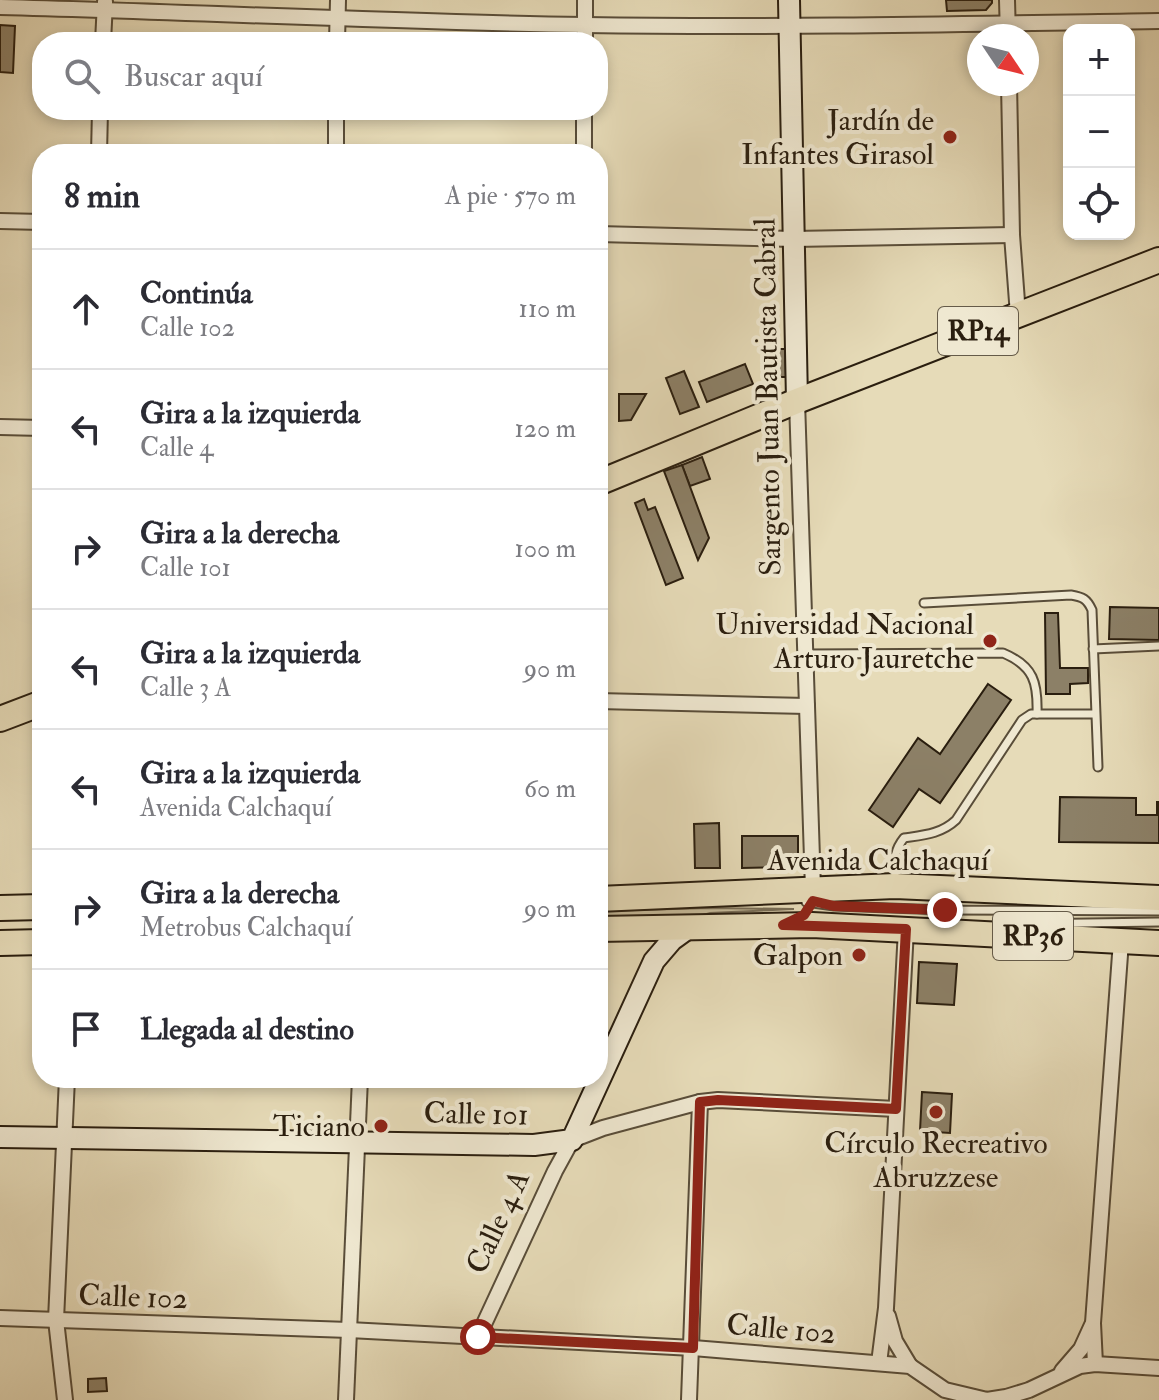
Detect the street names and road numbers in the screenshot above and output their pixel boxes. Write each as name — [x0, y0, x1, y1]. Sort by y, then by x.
street label: Sargento Juan Bautista Cabral — [746, 217, 790, 576]
road number: RP14 — [938, 307, 1018, 355]
street label: Avenida Calchaquí — [766, 842, 991, 879]
road number: RP36 — [993, 912, 1073, 960]
street label: Calle 101 — [423, 1095, 529, 1133]
street label: Calle 4 A — [458, 1164, 538, 1280]
street label: Calle 102 — [78, 1277, 188, 1317]
street label: Calle 102 — [725, 1306, 837, 1352]

